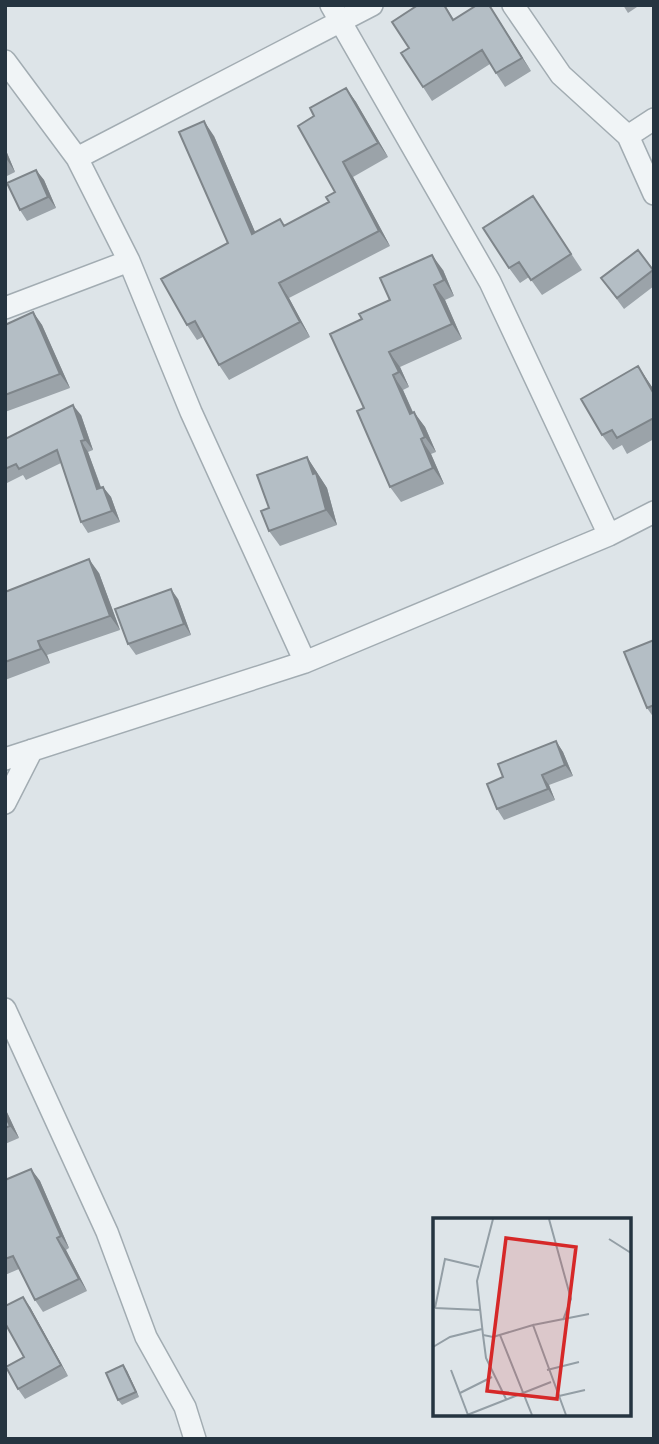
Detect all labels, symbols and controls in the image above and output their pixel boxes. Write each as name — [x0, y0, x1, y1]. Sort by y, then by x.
inset map — [433, 1218, 631, 1416]

